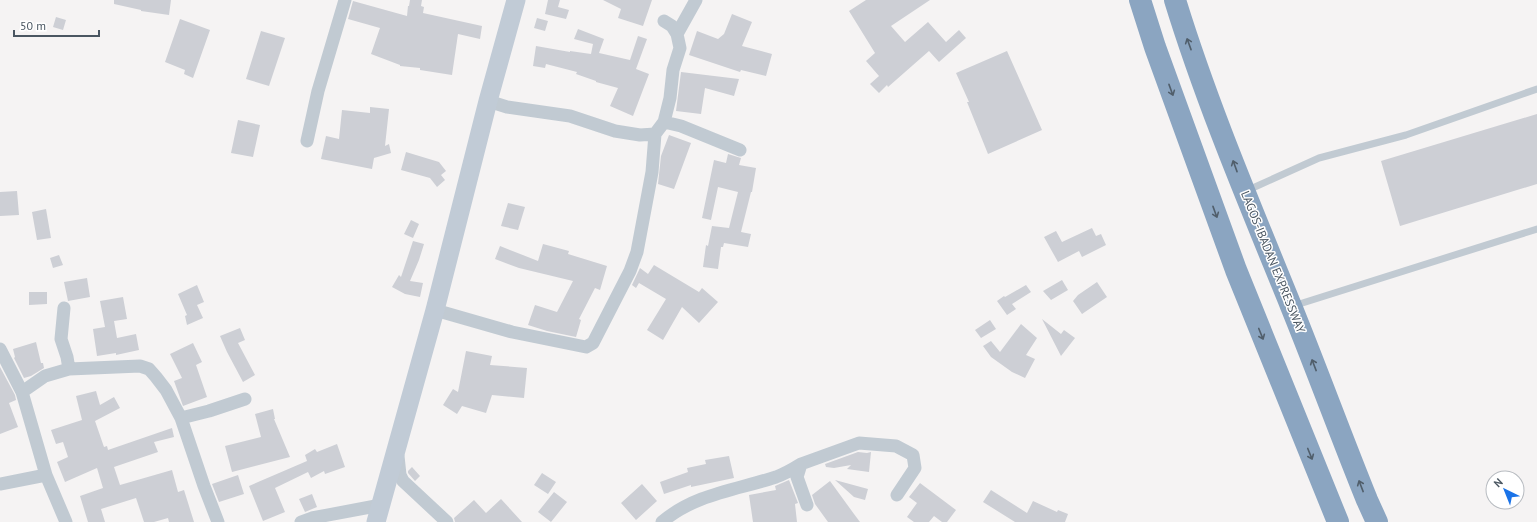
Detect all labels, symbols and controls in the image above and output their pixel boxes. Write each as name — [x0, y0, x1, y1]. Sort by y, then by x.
scale bar — [14, 12, 99, 38]
text: 50 m — [20, 18, 46, 33]
one-way arrow — [1185, 39, 1193, 51]
one-way arrow — [1167, 84, 1175, 96]
one-way arrow — [1230, 161, 1238, 173]
street label: LAGOS-IBADAN EXPRESSWAY — [1238, 189, 1309, 335]
one-way arrow — [1211, 206, 1219, 218]
one-way arrow — [1258, 327, 1266, 339]
one-way arrow — [1309, 360, 1317, 372]
one-way arrow — [1307, 448, 1315, 460]
north arrow — [1485, 470, 1525, 510]
text: N — [1491, 475, 1506, 490]
one-way arrow — [1357, 481, 1365, 493]

